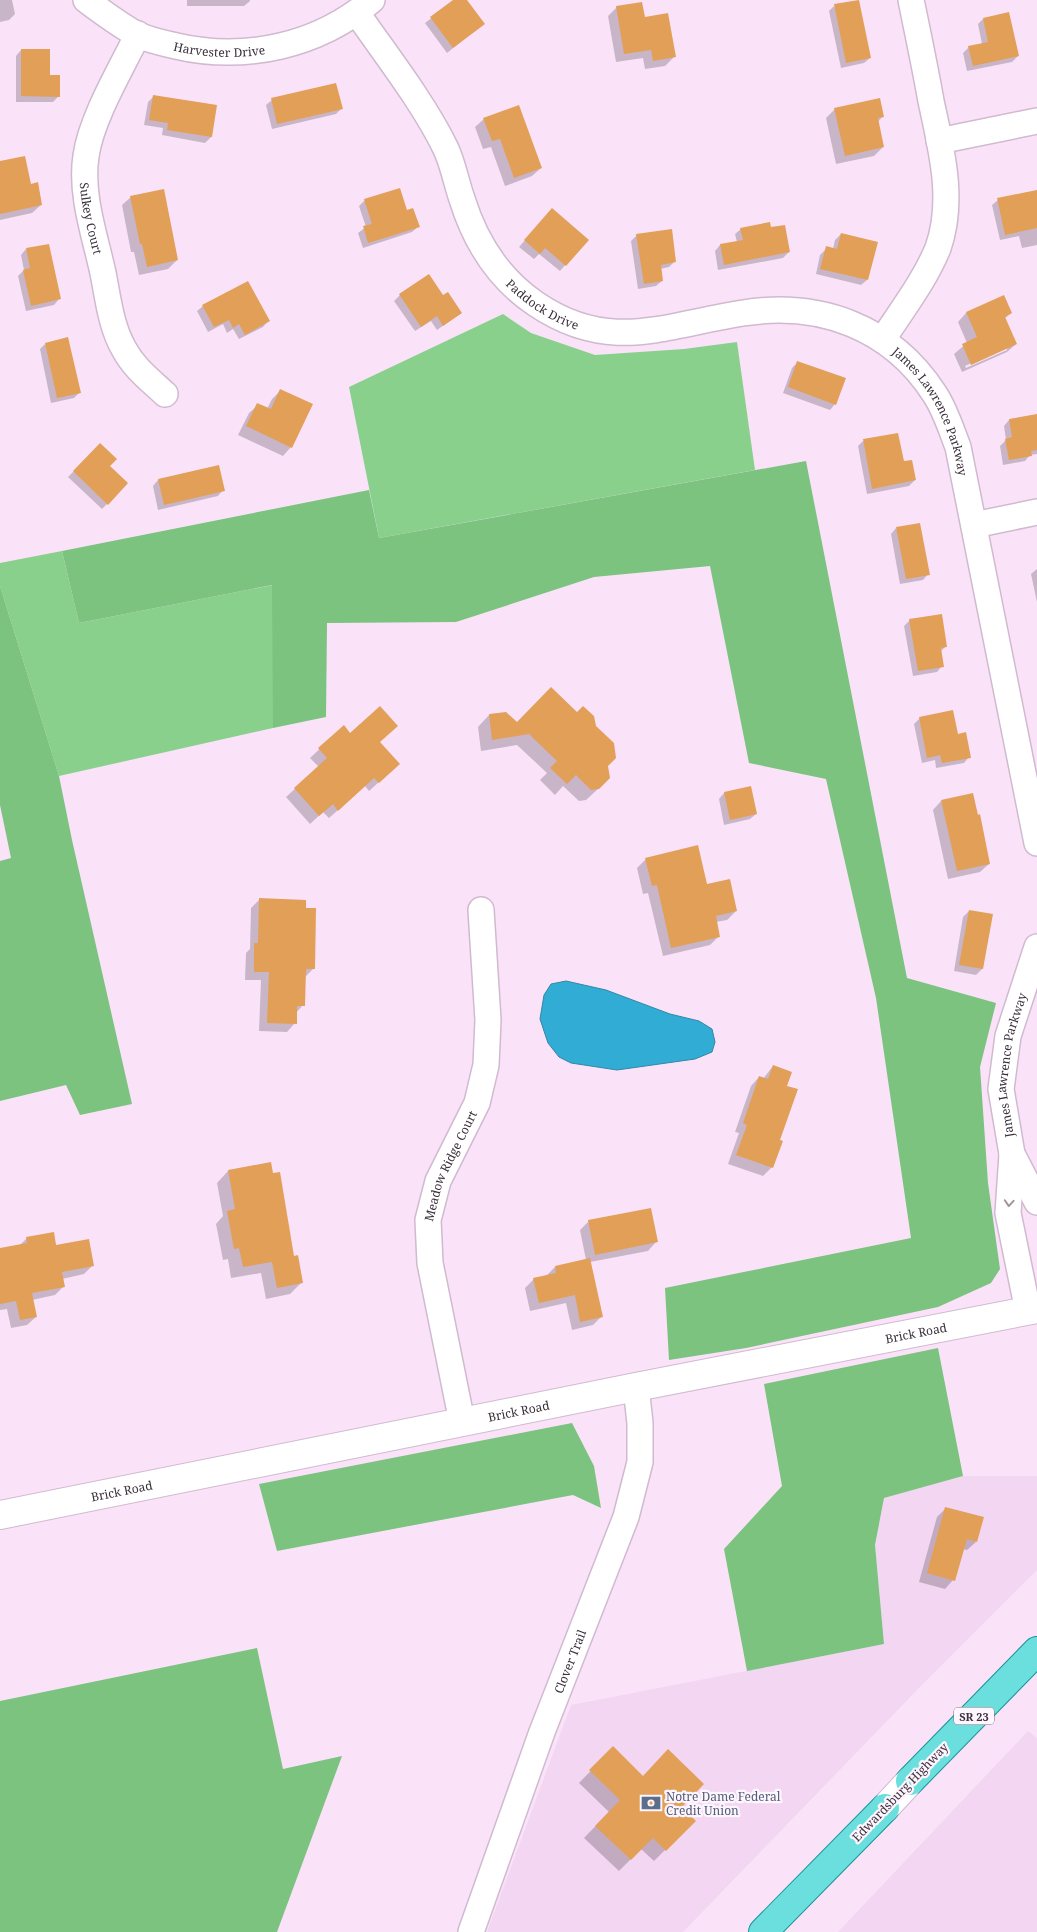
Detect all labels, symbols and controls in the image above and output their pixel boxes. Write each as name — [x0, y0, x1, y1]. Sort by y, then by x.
street label: Harvester Drive — [172, 37, 266, 61]
street label: Sulkey Court — [76, 182, 107, 256]
street label: Paddock Drive — [503, 275, 581, 333]
street label: James Lawrence Parkway — [888, 342, 972, 477]
street label: James Lawrence Parkway — [992, 990, 1030, 1140]
street label: Meadow Ridge Court — [420, 1107, 481, 1223]
one-way arrow — [1003, 1199, 1014, 1207]
street label: Brick Road — [884, 1318, 949, 1347]
street label: Brick Road — [486, 1396, 551, 1425]
street label: Brick Road — [89, 1476, 154, 1505]
street label: Clover Trail — [549, 1627, 590, 1696]
road number: SR 23 — [954, 1708, 994, 1724]
street label: Edwardsburg Highway — [848, 1739, 952, 1845]
place label: Notre Dame Federal Credit Union — [666, 1788, 781, 1819]
bank icon: Notre Dame Federal Credit Union — [640, 1792, 662, 1814]

